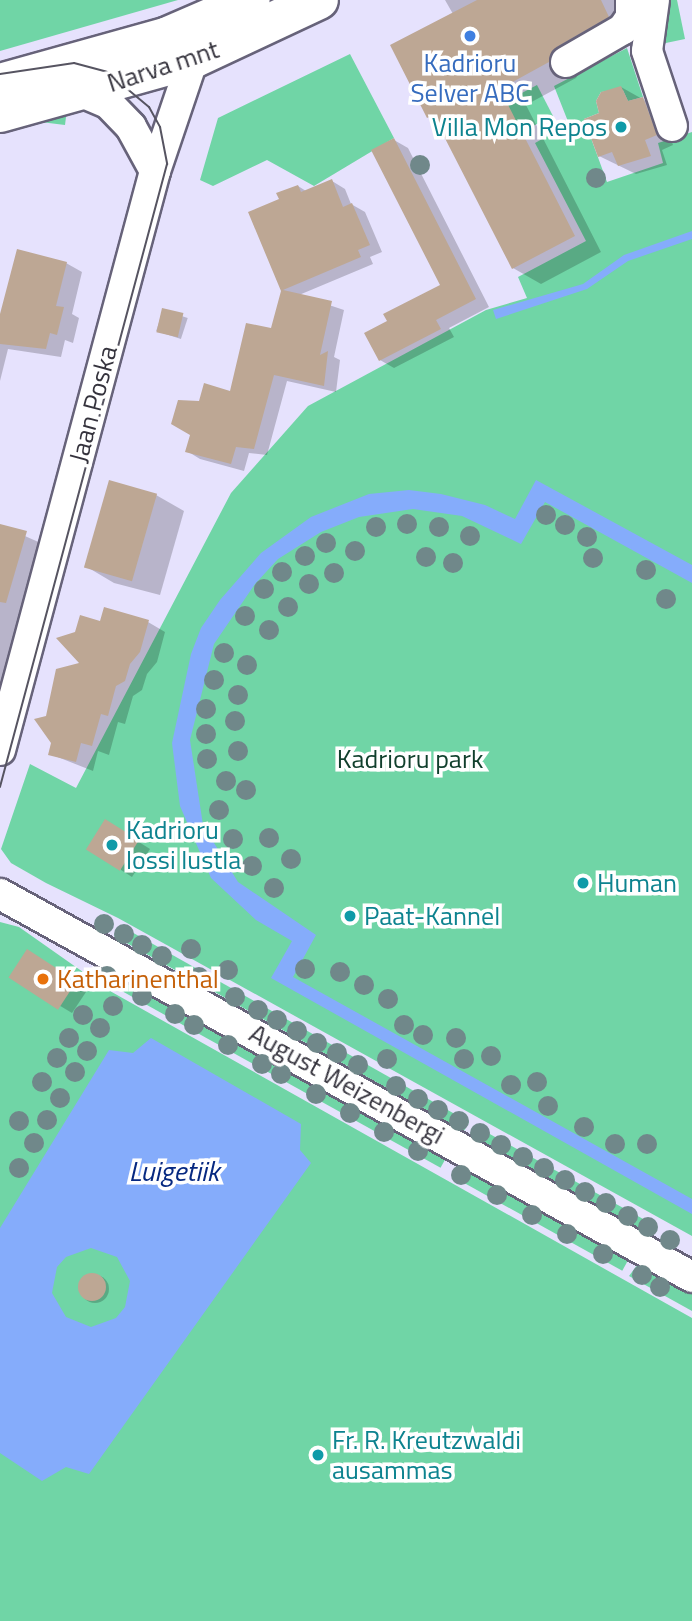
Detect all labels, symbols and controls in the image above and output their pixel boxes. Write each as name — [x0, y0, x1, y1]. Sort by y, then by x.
marker: Kadrioru Selver ABC — [462, 28, 478, 44]
street label: Narva mnt — [103, 33, 223, 99]
place label: Kadrioru Selver ABC — [410, 47, 530, 108]
place label: Villa Mon Repos — [432, 111, 607, 143]
marker: Villa Mon Repos — [613, 119, 629, 135]
street label: Jaan Poska — [62, 342, 124, 466]
park label: Kadrioru park — [337, 743, 483, 775]
place label: Kadrioru lossi lustla — [126, 814, 241, 876]
marker: Kadrioru lossi lustla — [104, 837, 120, 853]
place label: Human — [597, 867, 677, 899]
marker: Human — [575, 875, 591, 891]
place label: Paat-Kannel — [364, 900, 500, 932]
marker: Paat-Kannel — [342, 908, 358, 924]
place label: Katharinenthal — [57, 963, 219, 995]
marker: Katharinenthal — [35, 971, 51, 987]
street label: August Weizenbergi — [244, 1017, 450, 1151]
water label: Luigetiik — [129, 1154, 219, 1188]
place label: Fr. R. Kreutzwaldi ausammas — [332, 1424, 521, 1486]
marker: Fr. R. Kreutzwaldi ausammas — [310, 1447, 326, 1463]

